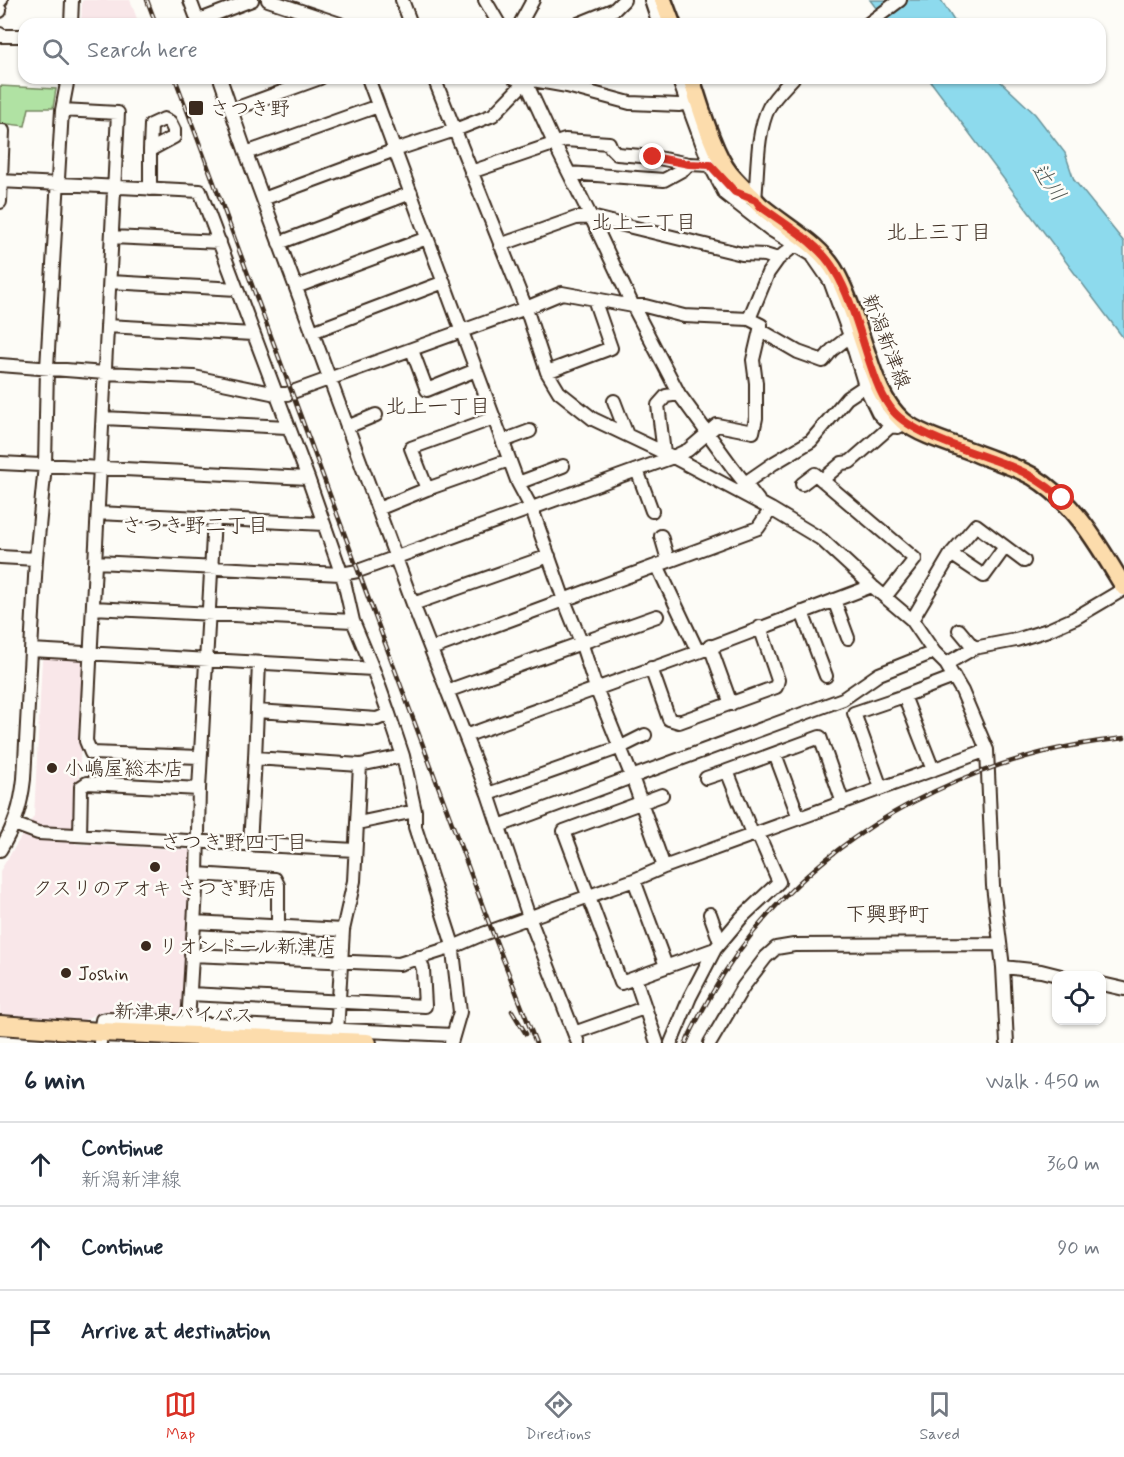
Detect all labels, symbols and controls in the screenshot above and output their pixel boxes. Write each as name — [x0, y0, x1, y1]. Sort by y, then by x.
search box — [18, 18, 1106, 84]
icon: search — [39, 35, 72, 68]
text: Search here — [87, 37, 198, 65]
place label: さつき野 — [210, 96, 290, 123]
marker: さつき野 — [187, 99, 205, 117]
route end — [639, 143, 665, 169]
water label: 辻川 — [1025, 157, 1072, 208]
district label: 北上二丁目 — [592, 209, 697, 237]
district label: 北上三丁目 — [887, 219, 992, 247]
street label: 新潟新津線 — [855, 290, 916, 393]
district label: 北上一丁目 — [386, 393, 491, 421]
route start — [1048, 484, 1074, 510]
district label: さつき野二丁目 — [122, 512, 269, 540]
place label: 小嶋屋総本店 — [64, 756, 184, 783]
marker: 小嶋屋総本店 — [45, 761, 59, 775]
district label: さつき野四丁目 — [161, 829, 308, 857]
marker: クスリのアオキ さつき野店 — [148, 860, 162, 874]
place label: クスリのアオキ さつき野店 — [33, 876, 278, 903]
district label: 下興野町 — [845, 901, 929, 929]
place label: リオンドール新津店 — [158, 934, 337, 961]
marker: リオンドール新津店 — [139, 939, 153, 953]
place label: Joshin — [78, 961, 128, 988]
marker: Joshin — [59, 966, 73, 980]
map controls — [1052, 971, 1106, 1025]
button: locate — [1052, 971, 1106, 1025]
street label: 新津東バイパス — [114, 999, 254, 1030]
text: 6 min — [24, 1065, 86, 1099]
text: Walk · 450 m — [986, 1069, 1100, 1096]
text: Continue — [81, 1135, 163, 1163]
icon: ahead — [24, 1148, 57, 1181]
text: 360 m — [1047, 1151, 1100, 1178]
text: 新潟新津線 — [81, 1167, 181, 1194]
icon: ahead — [24, 1232, 57, 1265]
text: Continue — [81, 1234, 163, 1262]
text: 90 m — [1057, 1235, 1100, 1262]
icon: arrive — [24, 1316, 57, 1349]
text: Arrive at destination — [81, 1318, 271, 1346]
tab: Map — [164, 1388, 197, 1445]
tab: Directions — [525, 1388, 591, 1445]
tab: Saved — [919, 1388, 960, 1445]

